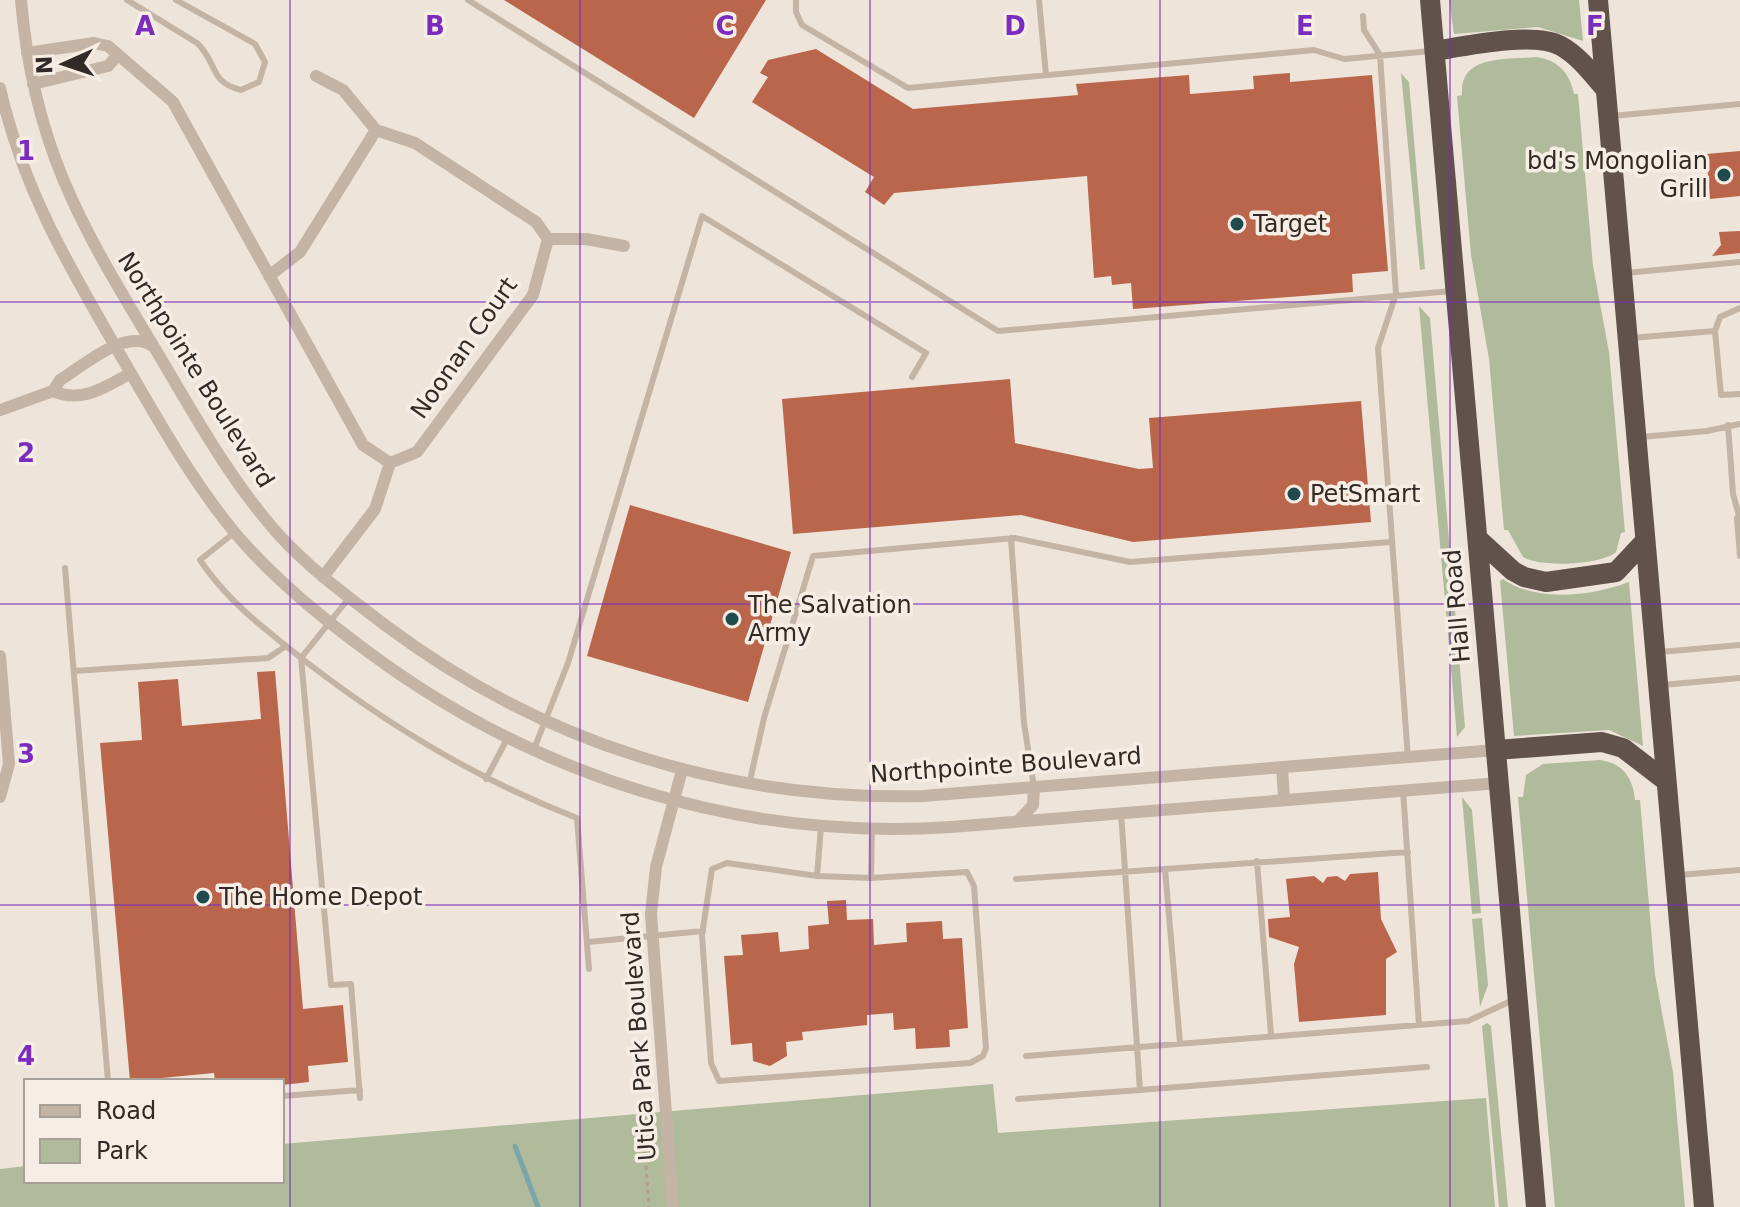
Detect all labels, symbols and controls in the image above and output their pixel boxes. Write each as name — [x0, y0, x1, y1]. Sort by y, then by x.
text: A — [135, 11, 155, 41]
text: B — [425, 11, 445, 41]
text: C — [715, 11, 735, 41]
text: D — [1004, 11, 1026, 41]
text: E — [1296, 11, 1314, 41]
text: F — [1586, 11, 1604, 41]
north arrow — [24, 24, 104, 104]
text: N — [32, 55, 57, 75]
text: 1 — [17, 136, 35, 166]
place label: bd's Mongolian Grill — [1527, 147, 1708, 203]
marker: bd's Mongolian Grill — [1715, 166, 1733, 184]
place label: Target — [1252, 210, 1327, 238]
marker: Target — [1228, 215, 1246, 233]
street label: Northpointe Boulevard — [112, 247, 280, 493]
street label: Noonan Court — [405, 272, 523, 424]
text: 2 — [17, 438, 35, 468]
place label: PetSmart — [1310, 480, 1420, 508]
marker: PetSmart — [1285, 485, 1303, 503]
street label: Hall Road — [1438, 548, 1476, 664]
place label: The Salvation Army — [747, 591, 912, 647]
marker: The Salvation Army — [723, 610, 741, 628]
text: 3 — [17, 739, 35, 769]
street label: Northpointe Boulevard — [869, 742, 1143, 788]
place label: The Home Depot — [218, 883, 422, 911]
marker: The Home Depot — [194, 888, 212, 906]
street label: Utica Park Boulevard — [616, 910, 662, 1162]
text: 4 — [17, 1041, 35, 1071]
legend — [24, 1079, 284, 1183]
text: Road — [96, 1097, 156, 1125]
text: Park — [96, 1137, 148, 1165]

